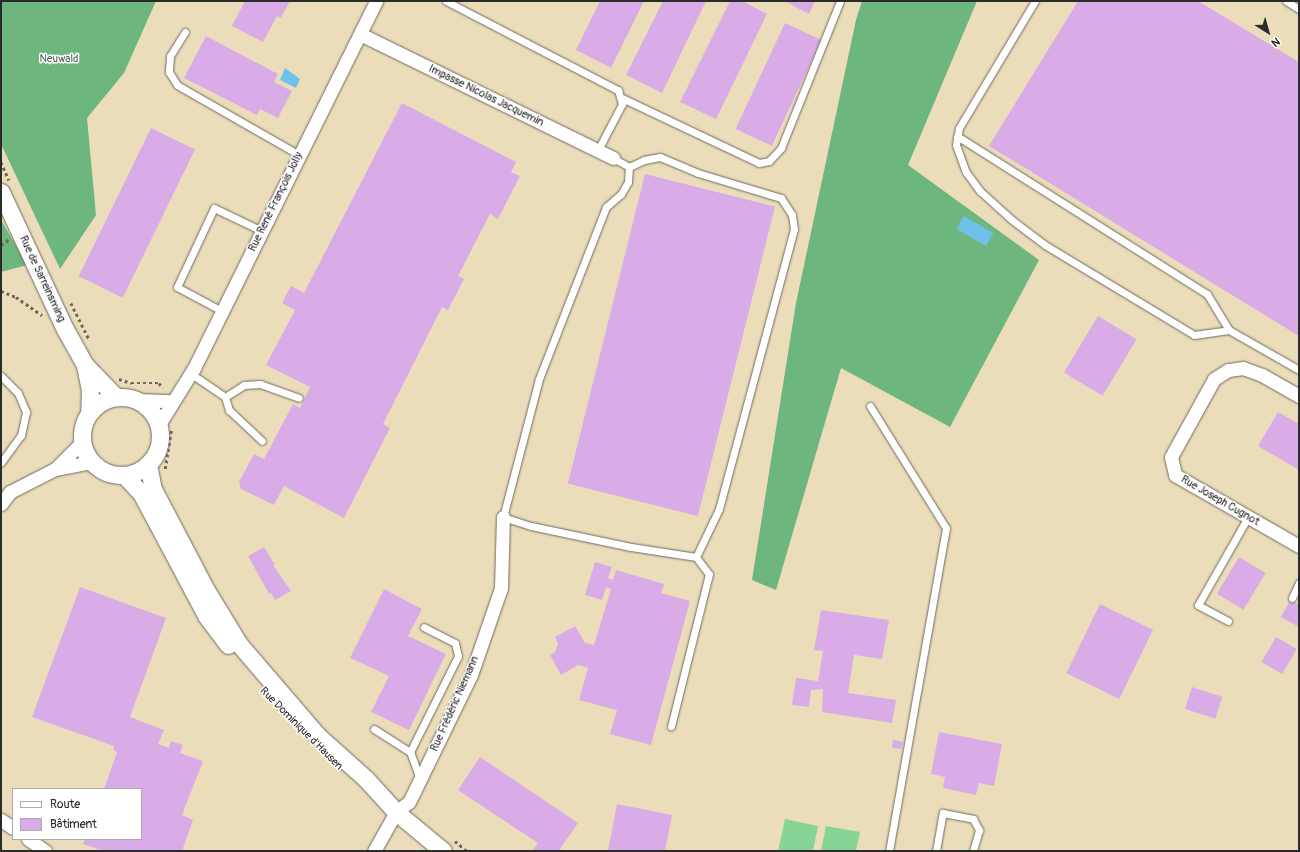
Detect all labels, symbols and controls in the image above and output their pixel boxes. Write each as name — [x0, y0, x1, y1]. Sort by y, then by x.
north arrow — [1248, 12, 1288, 52]
text: N — [1269, 35, 1282, 49]
park label: Neuwald — [40, 52, 78, 66]
street label: Impasse Nicolas Jacquemin — [426, 62, 546, 130]
street label: Rue René François Jolly — [246, 150, 306, 254]
street label: Rue de Sarreinsming — [16, 234, 68, 324]
street label: Rue Joseph Cugnot — [1178, 473, 1262, 529]
street label: Rue Frédéric Niemann — [428, 654, 482, 754]
street label: Rue Dominique d'Hausen — [257, 685, 345, 773]
legend — [12, 788, 142, 840]
text: Route — [50, 797, 80, 812]
text: Bâtiment — [50, 817, 97, 832]

